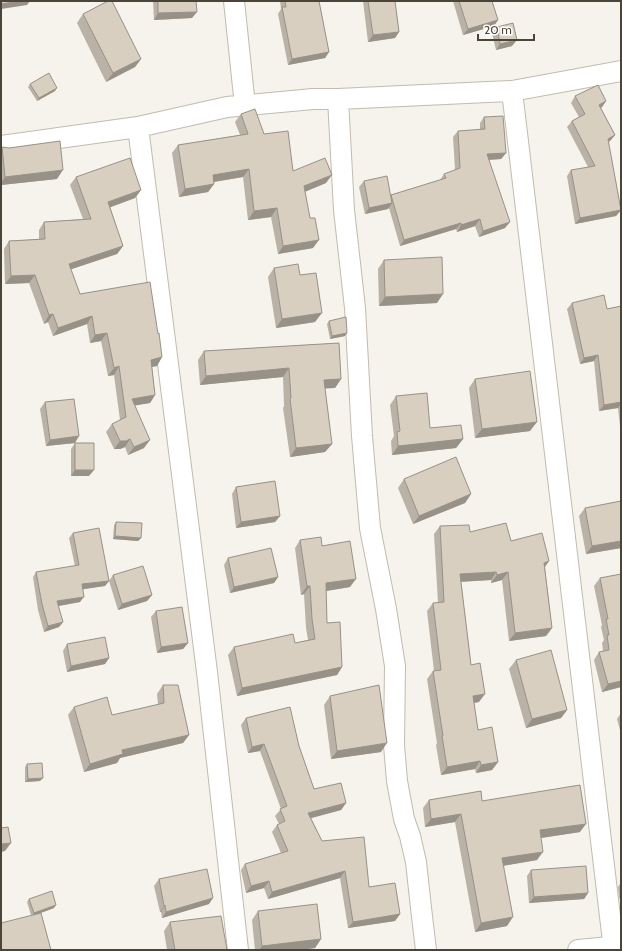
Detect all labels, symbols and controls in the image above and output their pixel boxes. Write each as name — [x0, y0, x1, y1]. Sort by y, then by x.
scale bar — [478, 16, 534, 42]
text: 20 m — [484, 22, 512, 37]

